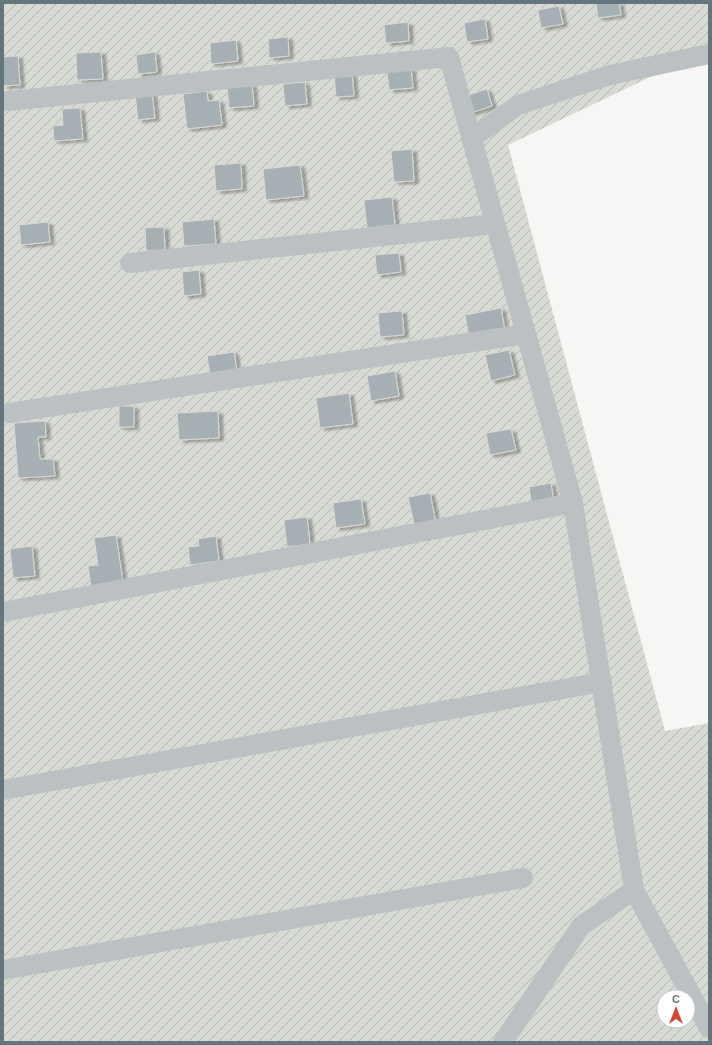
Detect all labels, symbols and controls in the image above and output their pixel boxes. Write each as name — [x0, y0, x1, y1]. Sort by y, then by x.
north arrow — [656, 989, 696, 1029]
text: С — [672, 993, 680, 1005]

